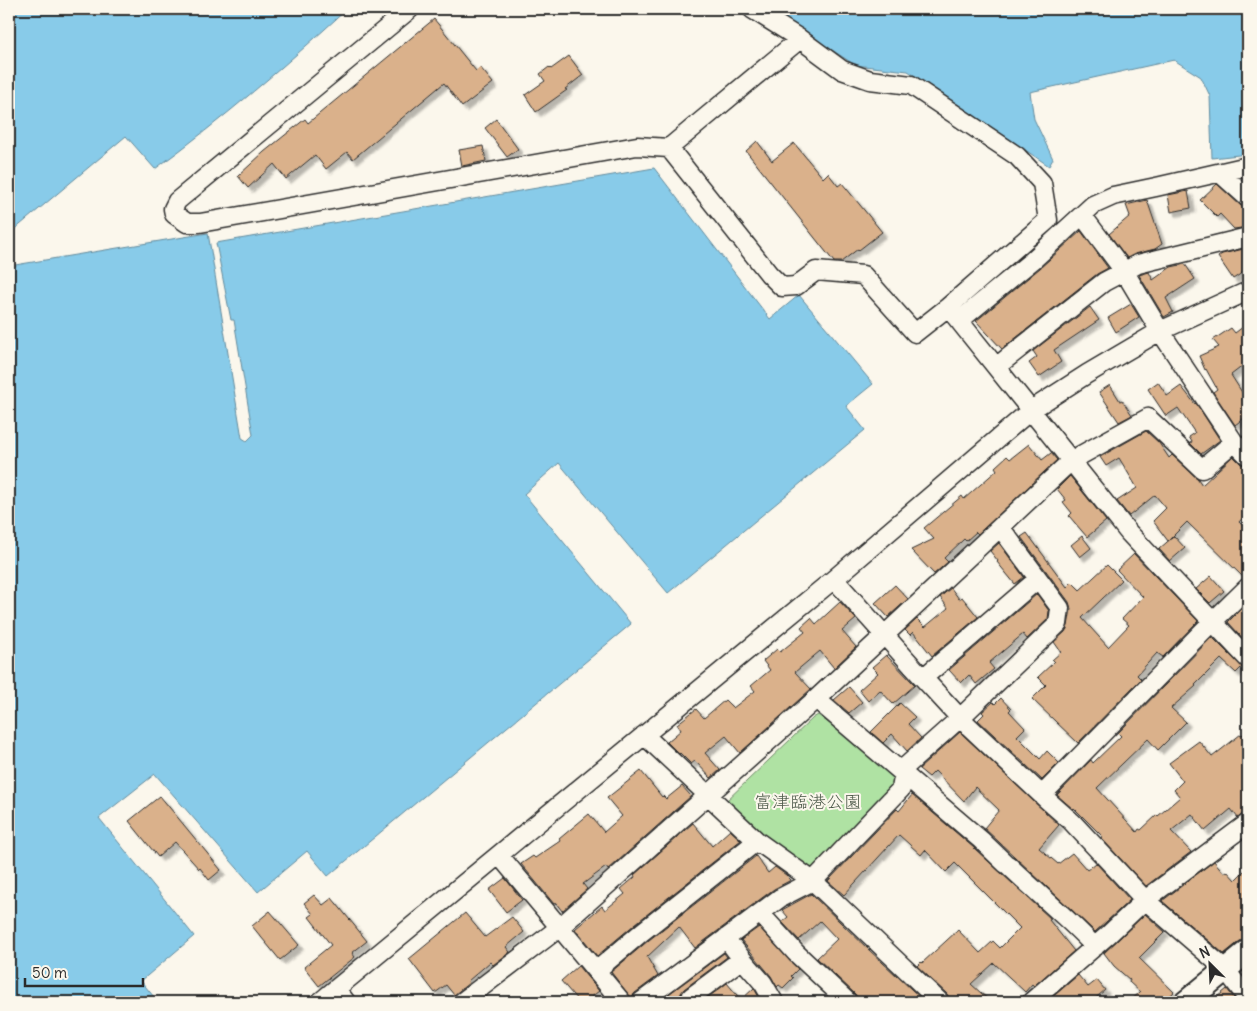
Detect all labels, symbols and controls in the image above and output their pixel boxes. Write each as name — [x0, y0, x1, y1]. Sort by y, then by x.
park label: 富津臨港公園 — [754, 790, 862, 813]
north arrow — [1184, 938, 1234, 988]
text: N — [1197, 942, 1213, 962]
scale bar — [25, 956, 142, 988]
text: 50 m — [32, 963, 67, 982]

